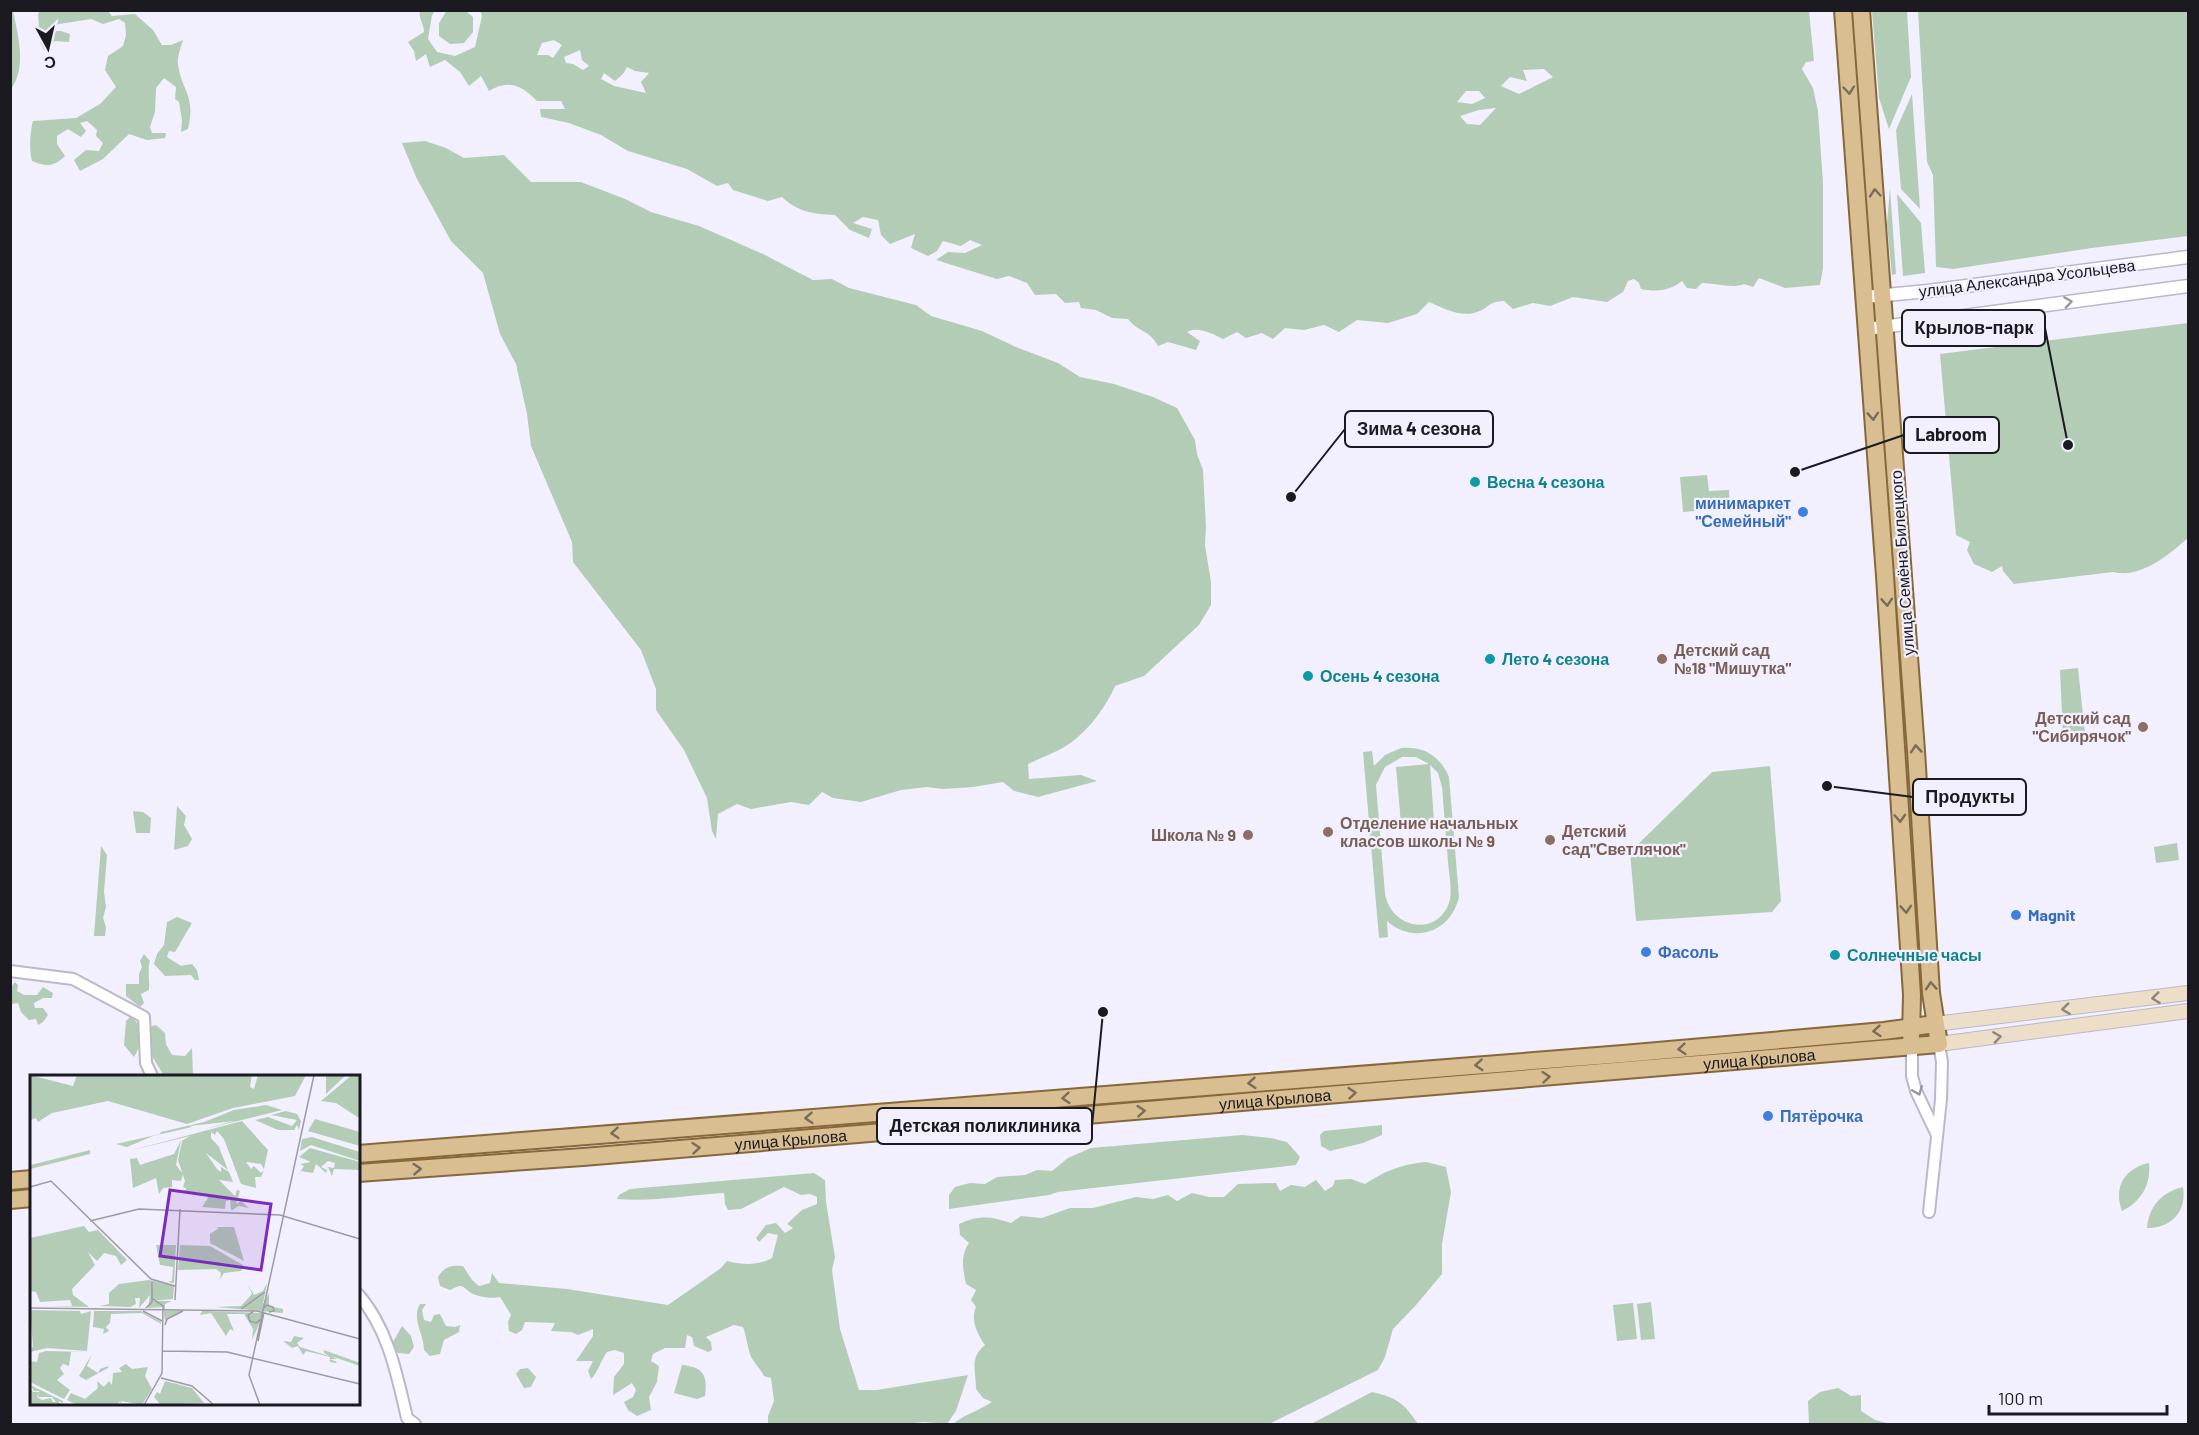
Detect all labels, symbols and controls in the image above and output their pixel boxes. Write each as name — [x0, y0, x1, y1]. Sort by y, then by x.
north arrow — [18, 18, 78, 78]
text: С — [43, 53, 57, 74]
one-way arrow — [1842, 85, 1855, 94]
one-way arrow — [1869, 189, 1882, 198]
street label: улица Александра Усольцева — [1918, 255, 2136, 300]
one-way arrow — [2063, 296, 2072, 309]
callout: Крылов-парк — [1902, 310, 2045, 346]
text: Крылов-парк — [1915, 316, 2034, 338]
callout: Зима 4 сезона — [1345, 411, 1493, 447]
one-way arrow — [1867, 412, 1880, 421]
text: Зима 4 сезона — [1357, 417, 1482, 439]
callout: Labroom — [1904, 417, 1999, 453]
text: Labroom — [1915, 423, 1987, 445]
street label: улица Семёна Билецкого — [1886, 470, 1917, 656]
place label: Весна 4 сезона — [1487, 472, 1605, 491]
marker: Весна 4 сезона — [1468, 475, 1482, 489]
place label: минимаркет "Семейный" — [1695, 493, 1791, 530]
marker: минимаркет "Семейный" — [1796, 505, 1810, 519]
one-way arrow — [1880, 598, 1893, 607]
place label: Детский сад №18 "Мишутка" — [1674, 640, 1791, 677]
place label: Лето 4 сезона — [1502, 649, 1609, 668]
marker: Лето 4 сезона — [1483, 652, 1497, 666]
marker: Детский сад №18 "Мишутка" — [1655, 652, 1669, 666]
place label: Осень 4 сезона — [1320, 666, 1440, 685]
marker: Осень 4 сезона — [1301, 669, 1315, 683]
place label: Детский сад "Сибирячок" — [2032, 708, 2131, 745]
marker: Детский сад "Сибирячок" — [2136, 720, 2150, 734]
one-way arrow — [1910, 745, 1923, 754]
callout: Продукты — [1913, 779, 2026, 815]
text: Продукты — [1925, 785, 2015, 807]
place label: Отделение начальных классов школы № 9 — [1340, 813, 1518, 850]
one-way arrow — [1894, 813, 1907, 822]
place label: Детский сад"Светлячок" — [1562, 821, 1686, 858]
place label: Школа № 9 — [1151, 825, 1236, 844]
marker: Отделение начальных классов школы № 9 — [1321, 825, 1335, 839]
marker: Школа № 9 — [1241, 828, 1255, 842]
marker: Детский сад"Светлячок" — [1543, 833, 1557, 847]
one-way arrow — [1899, 904, 1912, 913]
place label: Magnit — [2028, 905, 2076, 924]
marker: Magnit — [2009, 908, 2023, 922]
place label: Фасоль — [1658, 942, 1719, 961]
marker: Фасоль — [1639, 945, 1653, 959]
place label: Солнечные часы — [1847, 945, 1982, 964]
marker: Солнечные часы — [1828, 948, 1842, 962]
one-way arrow — [1924, 981, 1937, 990]
one-way arrow — [2152, 991, 2161, 1003]
one-way arrow — [2061, 1002, 2070, 1014]
one-way arrow — [1872, 1024, 1881, 1037]
one-way arrow — [1992, 1031, 2002, 1043]
one-way arrow — [1678, 1042, 1687, 1055]
street label: улица Крылова — [1702, 1044, 1816, 1073]
one-way arrow — [1474, 1058, 1483, 1071]
one-way arrow — [1542, 1071, 1551, 1084]
inset map — [30, 1075, 360, 1405]
one-way arrow — [1247, 1076, 1256, 1089]
street label: улица Крылова — [1218, 1085, 1332, 1113]
one-way arrow — [1911, 1085, 1923, 1096]
one-way arrow — [1347, 1087, 1356, 1100]
one-way arrow — [1062, 1091, 1071, 1104]
one-way arrow — [1137, 1105, 1146, 1118]
place label: Пятёрочка — [1780, 1106, 1863, 1125]
callout: Детская поликлиника — [877, 1108, 1092, 1144]
marker: Пятёрочка — [1761, 1109, 1775, 1123]
one-way arrow — [804, 1112, 813, 1125]
text: Детская поликлиника — [889, 1114, 1082, 1136]
street label: улица Крылова — [734, 1125, 848, 1153]
one-way arrow — [610, 1127, 619, 1140]
one-way arrow — [692, 1141, 701, 1154]
one-way arrow — [412, 1163, 421, 1176]
scale bar — [1989, 1378, 2168, 1416]
text: 100 m — [1998, 1387, 2043, 1409]

